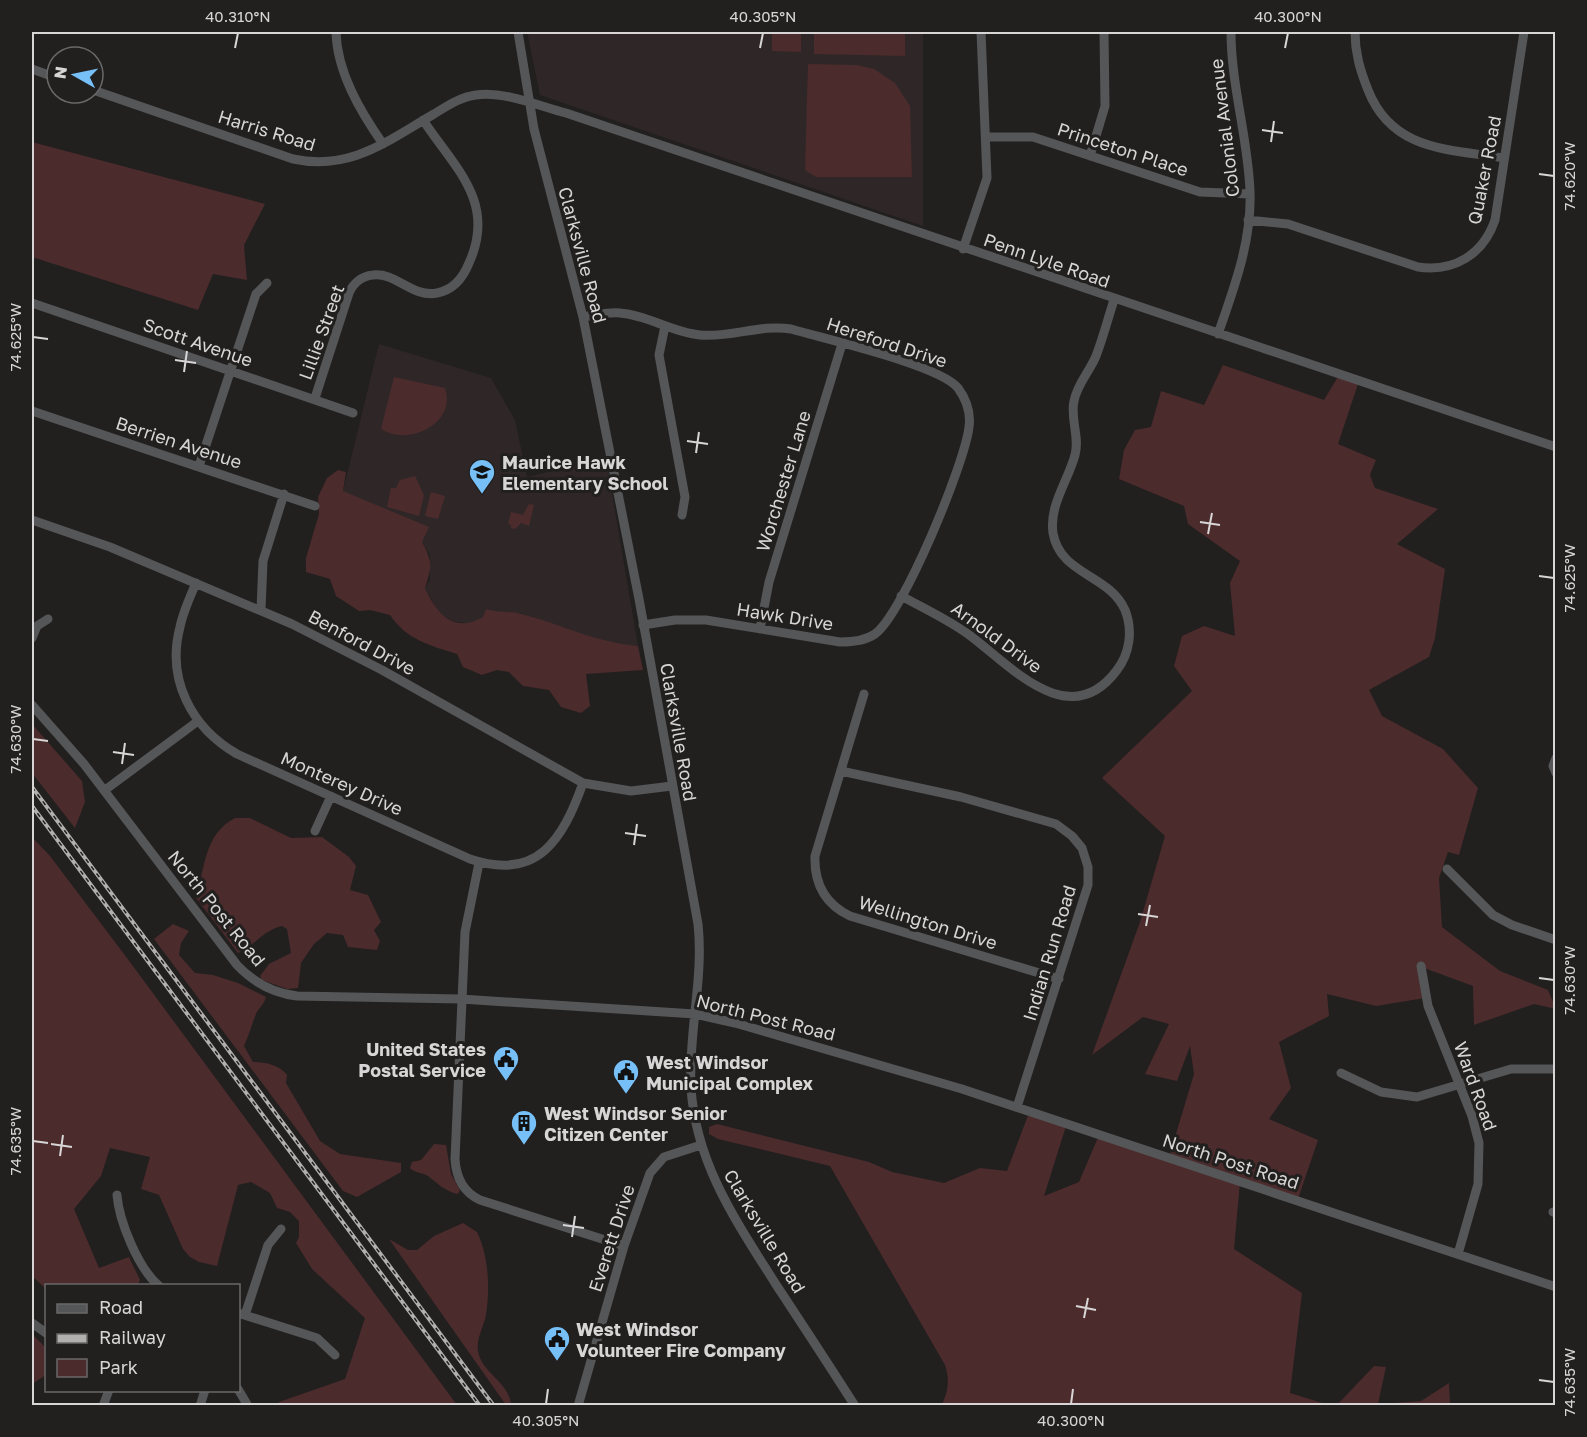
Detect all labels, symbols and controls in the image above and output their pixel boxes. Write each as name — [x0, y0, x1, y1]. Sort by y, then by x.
text: 40.310°N — [205, 7, 271, 25]
text: 40.305°N — [730, 7, 796, 25]
text: 40.300°N — [1254, 7, 1322, 25]
north arrow — [45, 45, 105, 105]
street label: Colonial Avenue — [1205, 58, 1243, 198]
text: N — [49, 65, 71, 80]
street label: Harris Road — [216, 105, 318, 155]
street label: Quaker Road — [1463, 114, 1505, 226]
street label: Princeton Place — [1055, 117, 1191, 181]
text: 74.620°W — [1560, 142, 1578, 210]
street label: Clarksville Road — [554, 184, 612, 326]
street label: Penn Lyle Road — [981, 228, 1113, 292]
street label: Lillie Street — [294, 281, 348, 383]
text: 74.625°W — [6, 303, 24, 371]
street label: Hereford Drive — [824, 312, 950, 372]
street label: Scott Avenue — [140, 313, 256, 371]
street label: Worchester Lane — [751, 408, 815, 554]
street label: Berrien Avenue — [113, 411, 245, 473]
place label: Maurice Hawk Elementary School — [502, 451, 668, 494]
school or university icon: Maurice Hawk Elementary School — [467, 457, 497, 495]
text: 74.625°W — [1560, 544, 1578, 612]
street label: Arnold Drive — [947, 597, 1047, 677]
street label: Hawk Drive — [735, 598, 835, 634]
street label: Benford Drive — [305, 605, 419, 679]
street label: Clarksville Road — [656, 661, 702, 803]
text: 74.630°W — [6, 704, 24, 774]
street label: Monterey Drive — [278, 746, 406, 820]
street label: North Post Road — [164, 846, 270, 970]
street label: Indian Run Road — [1018, 882, 1080, 1024]
street label: Wellington Drive — [856, 890, 1000, 954]
text: 74.630°W — [1560, 945, 1578, 1015]
street label: North Post Road — [694, 989, 838, 1045]
place label: United States Postal Service — [358, 1038, 486, 1081]
street label: Ward Road — [1450, 1038, 1502, 1134]
public building icon: United States Postal Service — [491, 1044, 521, 1082]
place label: West Windsor Municipal Complex — [646, 1051, 813, 1094]
public building icon: West Windsor Municipal Complex — [611, 1057, 641, 1095]
place label: West Windsor Senior Citizen Center — [544, 1102, 727, 1145]
text: 74.635°W — [6, 1107, 24, 1175]
building icon: West Windsor Senior Citizen Center — [509, 1108, 539, 1146]
street label: North Post Road — [1160, 1129, 1302, 1193]
street label: Clarksville Road — [719, 1165, 811, 1297]
street label: Everett Drive — [583, 1182, 639, 1294]
legend — [45, 1284, 240, 1392]
text: Road — [99, 1296, 143, 1318]
place label: West Windsor Volunteer Fire Company — [576, 1318, 786, 1361]
public building icon: West Windsor Volunteer Fire Company — [542, 1324, 572, 1362]
text: Railway — [99, 1326, 166, 1348]
text: 74.635°W — [1560, 1348, 1578, 1416]
text: Park — [99, 1356, 138, 1378]
text: 40.305°N — [513, 1411, 579, 1429]
text: 40.300°N — [1037, 1411, 1105, 1429]

